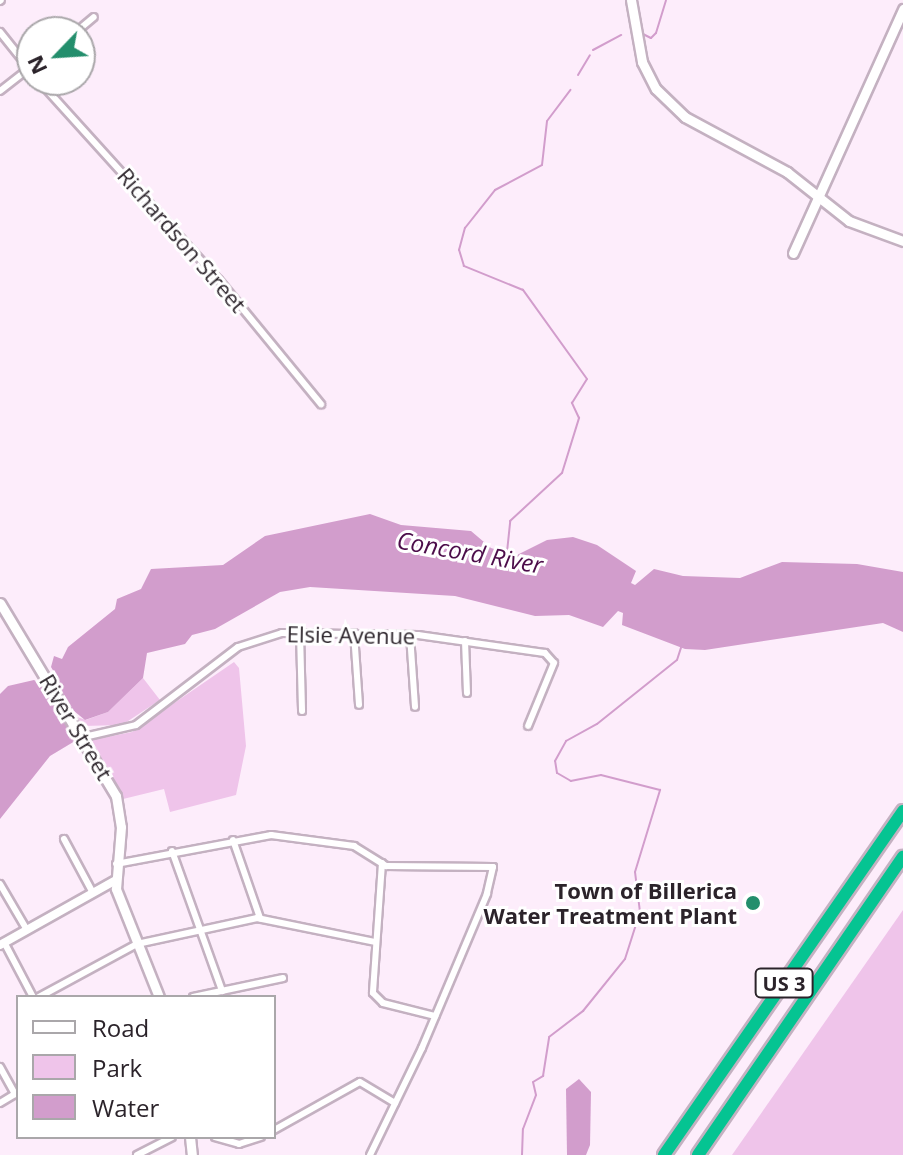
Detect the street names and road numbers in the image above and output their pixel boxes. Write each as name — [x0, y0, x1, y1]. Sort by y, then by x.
street label: Richardson Street — [112, 163, 252, 317]
street label: Elsie Avenue — [287, 621, 415, 649]
street label: River Street — [34, 669, 118, 785]
road number: US 3 — [754, 967, 814, 999]

